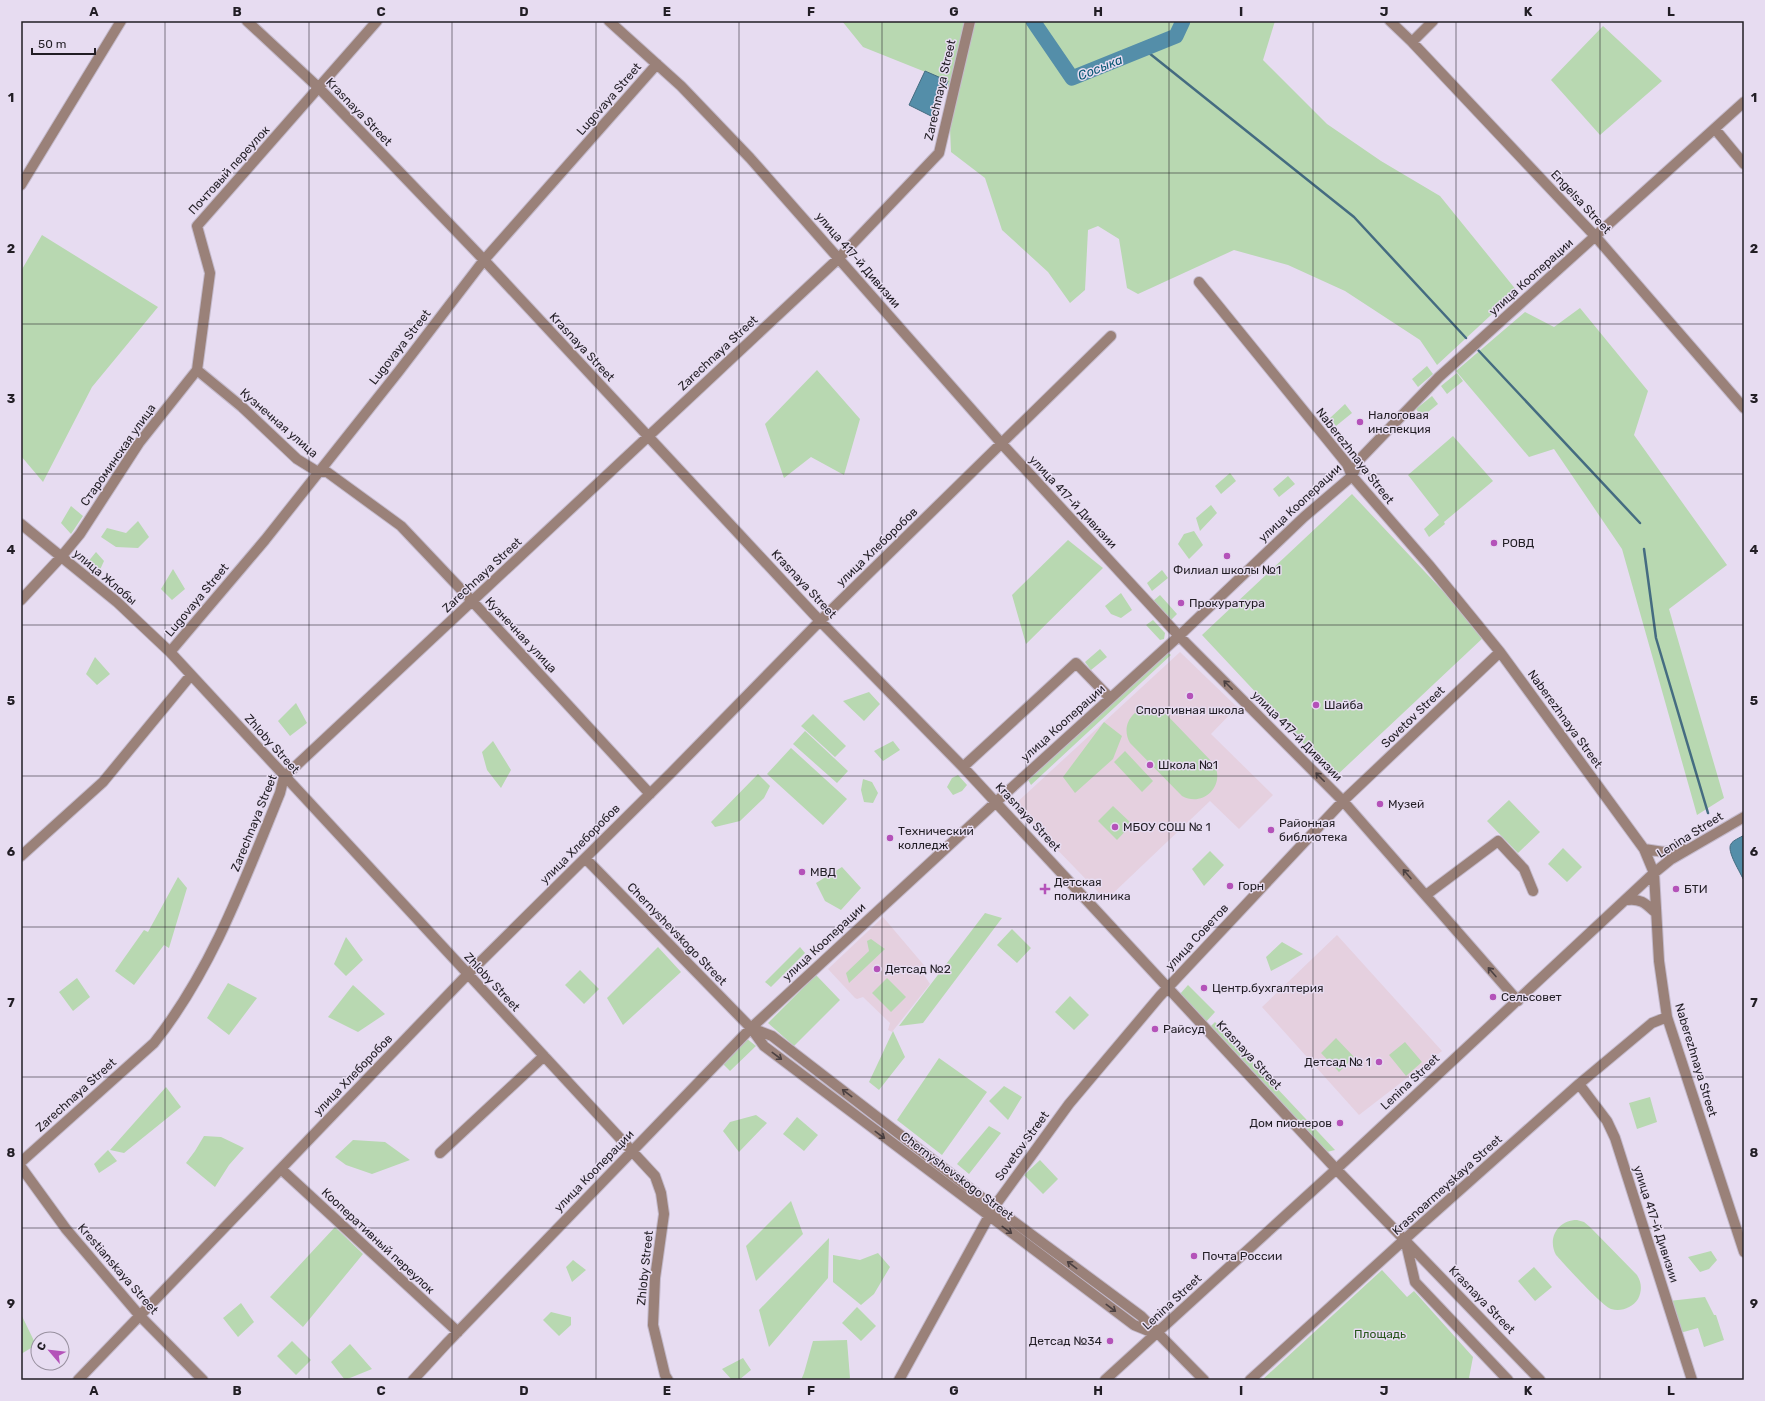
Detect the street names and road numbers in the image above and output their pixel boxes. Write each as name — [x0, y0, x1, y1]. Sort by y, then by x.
street label: Zarechnaya Street — [922, 38, 959, 142]
street label: Lugovaya Street — [574, 60, 644, 138]
street label: Krasnaya Street — [323, 75, 395, 149]
street label: Почтовый переулок — [185, 122, 273, 217]
street label: Engelsa Street — [1548, 167, 1614, 237]
street label: улица 417-й Дивизии — [813, 209, 903, 311]
street label: улица Кооперации — [1486, 236, 1576, 318]
street label: Lugovaya Street — [366, 307, 434, 387]
street label: Krasnaya Street — [547, 310, 618, 384]
street label: Zarechnaya Street — [675, 312, 761, 393]
street label: Кузнечная улица — [237, 385, 321, 461]
street label: Староминская улица — [77, 401, 159, 509]
street label: Naberezhnaya Street — [1313, 405, 1397, 507]
street label: улица 417-й Дивизии — [1026, 453, 1120, 551]
street label: улица Кооперации — [1256, 461, 1344, 545]
street label: улица Хлеборобов — [834, 505, 921, 589]
street label: Zarechnaya Street — [439, 534, 525, 615]
street label: улица Жлобы — [70, 546, 140, 608]
street label: Krasnaya Street — [769, 547, 840, 621]
street label: Lugovaya Street — [162, 560, 232, 639]
street label: Кузнечная улица — [482, 594, 560, 676]
street label: Naberezhnaya Street — [1525, 667, 1605, 771]
street label: улица Кооперации — [1018, 682, 1108, 764]
street label: Sovetov Street — [1378, 683, 1448, 751]
street label: улица 417-й Дивизии — [1249, 688, 1345, 784]
street label: Zhloby Street — [242, 711, 303, 777]
street label: Zarechnaya Street — [228, 772, 280, 874]
street label: Krasnaya Street — [993, 780, 1064, 854]
street label: улица Хлеборобов — [537, 801, 623, 887]
street label: Lenina Street — [1654, 809, 1726, 861]
street label: Chernyshevskogo Street — [624, 880, 730, 988]
street label: улица Кооперации — [780, 900, 868, 984]
street label: улица Советов — [1163, 901, 1231, 973]
street label: Zhloby Street — [461, 950, 523, 1014]
street label: Naberezhnaya Street — [1672, 1002, 1720, 1119]
street label: Krasnaya Street — [1214, 1018, 1285, 1092]
street label: улица Хлеборобов — [311, 1031, 395, 1118]
street label: Lenina Street — [1378, 1051, 1442, 1113]
street label: Zarechnaya Street — [33, 1055, 119, 1135]
street label: Sovetov Street — [992, 1108, 1052, 1184]
street label: улица Кооперации — [551, 1127, 637, 1215]
street label: Chernyshevskogo Street — [898, 1129, 1016, 1223]
street label: Krasnoarmeyskaya Street — [1389, 1132, 1505, 1238]
street label: улица 417-й Дивизии — [1630, 1164, 1682, 1284]
street label: Кооперативный переулок — [319, 1185, 438, 1297]
street label: Krestianskaya Street — [75, 1221, 161, 1317]
street label: Zhloby Street — [634, 1230, 656, 1306]
street label: Krasnaya Street — [1446, 1263, 1518, 1337]
street label: Lenina Street — [1140, 1271, 1204, 1333]

